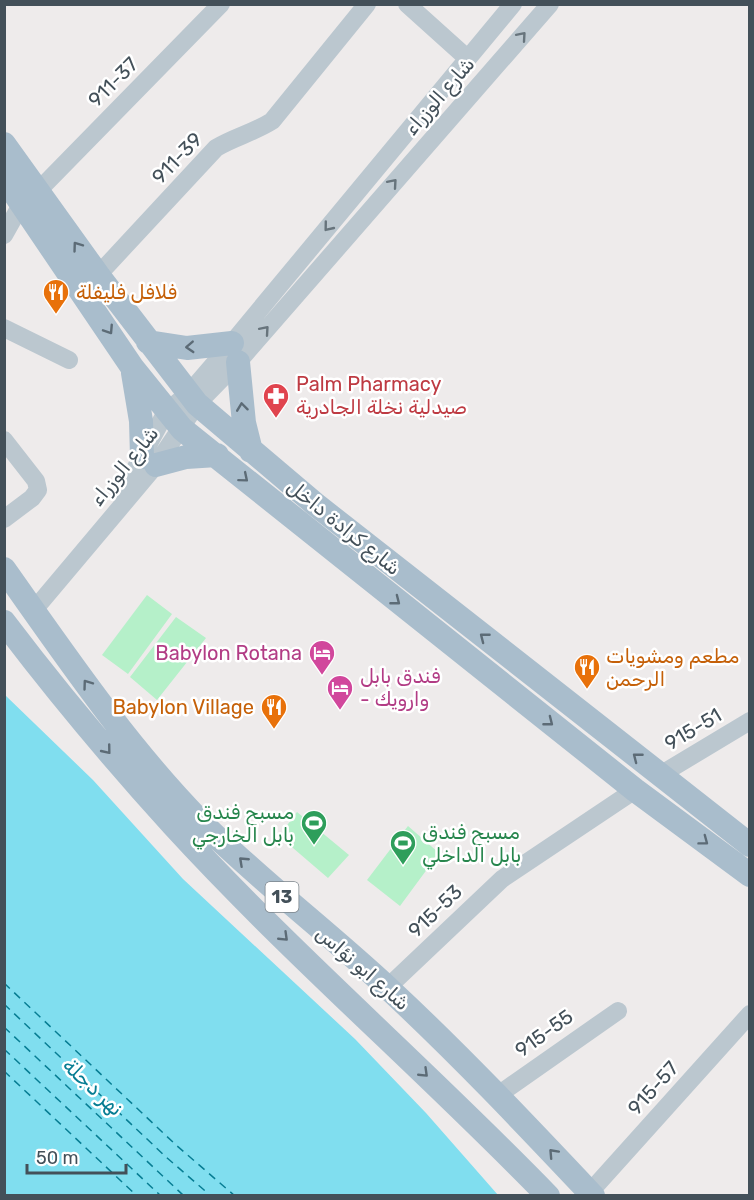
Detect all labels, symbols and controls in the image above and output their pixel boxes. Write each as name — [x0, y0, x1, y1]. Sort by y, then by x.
one-way arrow — [515, 32, 526, 43]
street label: 911-37 — [83, 52, 143, 112]
street label: شارع الوزراء — [399, 52, 481, 141]
street label: 911-39 — [147, 127, 207, 189]
one-way arrow — [386, 179, 397, 190]
one-way arrow — [324, 220, 335, 231]
one-way arrow — [73, 242, 84, 253]
restaurant icon: فلافل فليفلة — [41, 277, 71, 315]
place label: فلافل فليفلة — [76, 280, 177, 304]
one-way arrow — [102, 324, 113, 335]
one-way arrow — [258, 326, 269, 337]
one-way arrow — [185, 340, 194, 353]
place label: Palm Pharmacy صيدلية نخلة الجادرية — [296, 372, 467, 419]
pharmacy icon: Palm Pharmacy صيدلية نخلة الجادرية — [261, 381, 291, 419]
one-way arrow — [237, 402, 249, 411]
street label: شارع الوزراء — [85, 421, 165, 512]
one-way arrow — [238, 471, 249, 482]
street label: شارع كرادة داخل — [281, 474, 406, 582]
one-way arrow — [390, 593, 401, 604]
one-way arrow — [480, 633, 491, 644]
hotel icon: Babylon Rotana — [307, 638, 337, 676]
place label: Babylon Rotana — [155, 641, 302, 665]
place label: مطعم ومشويات الرحمن — [606, 644, 739, 691]
restaurant icon: مطعم ومشويات الرحمن — [572, 652, 602, 690]
place label: فندق بابل - وارويك — [360, 664, 440, 711]
hotel icon: فندق بابل - وارويك — [325, 673, 355, 711]
one-way arrow — [83, 679, 94, 690]
restaurant icon: Babylon Village — [259, 692, 289, 730]
place label: Babylon Village — [112, 695, 254, 719]
street label: 915-51 — [660, 703, 726, 755]
one-way arrow — [543, 714, 554, 725]
one-way arrow — [100, 743, 111, 754]
one-way arrow — [633, 754, 644, 765]
place label: مسبح فندق بابل الخارجي — [192, 800, 294, 850]
sports icon: مسبح فندق بابل الخارجي — [299, 808, 329, 846]
place label: مسبح فندق بابل الداخلي — [422, 820, 521, 870]
sports icon: مسبح فندق بابل الداخلي — [388, 828, 418, 866]
one-way arrow — [697, 833, 708, 844]
one-way arrow — [239, 858, 250, 869]
street label: 915-53 — [403, 880, 467, 942]
road number: 13 — [266, 882, 298, 912]
street label: شارع ابو نؤاس — [310, 921, 415, 1017]
one-way arrow — [277, 930, 287, 941]
street label: 915-55 — [510, 1004, 578, 1062]
water label: نهر دجلة — [58, 1052, 129, 1121]
street label: 915-57 — [623, 1056, 683, 1120]
one-way arrow — [417, 1065, 428, 1076]
scale bar — [27, 1137, 126, 1175]
text: 50 m — [36, 1147, 79, 1169]
one-way arrow — [549, 1149, 560, 1160]

